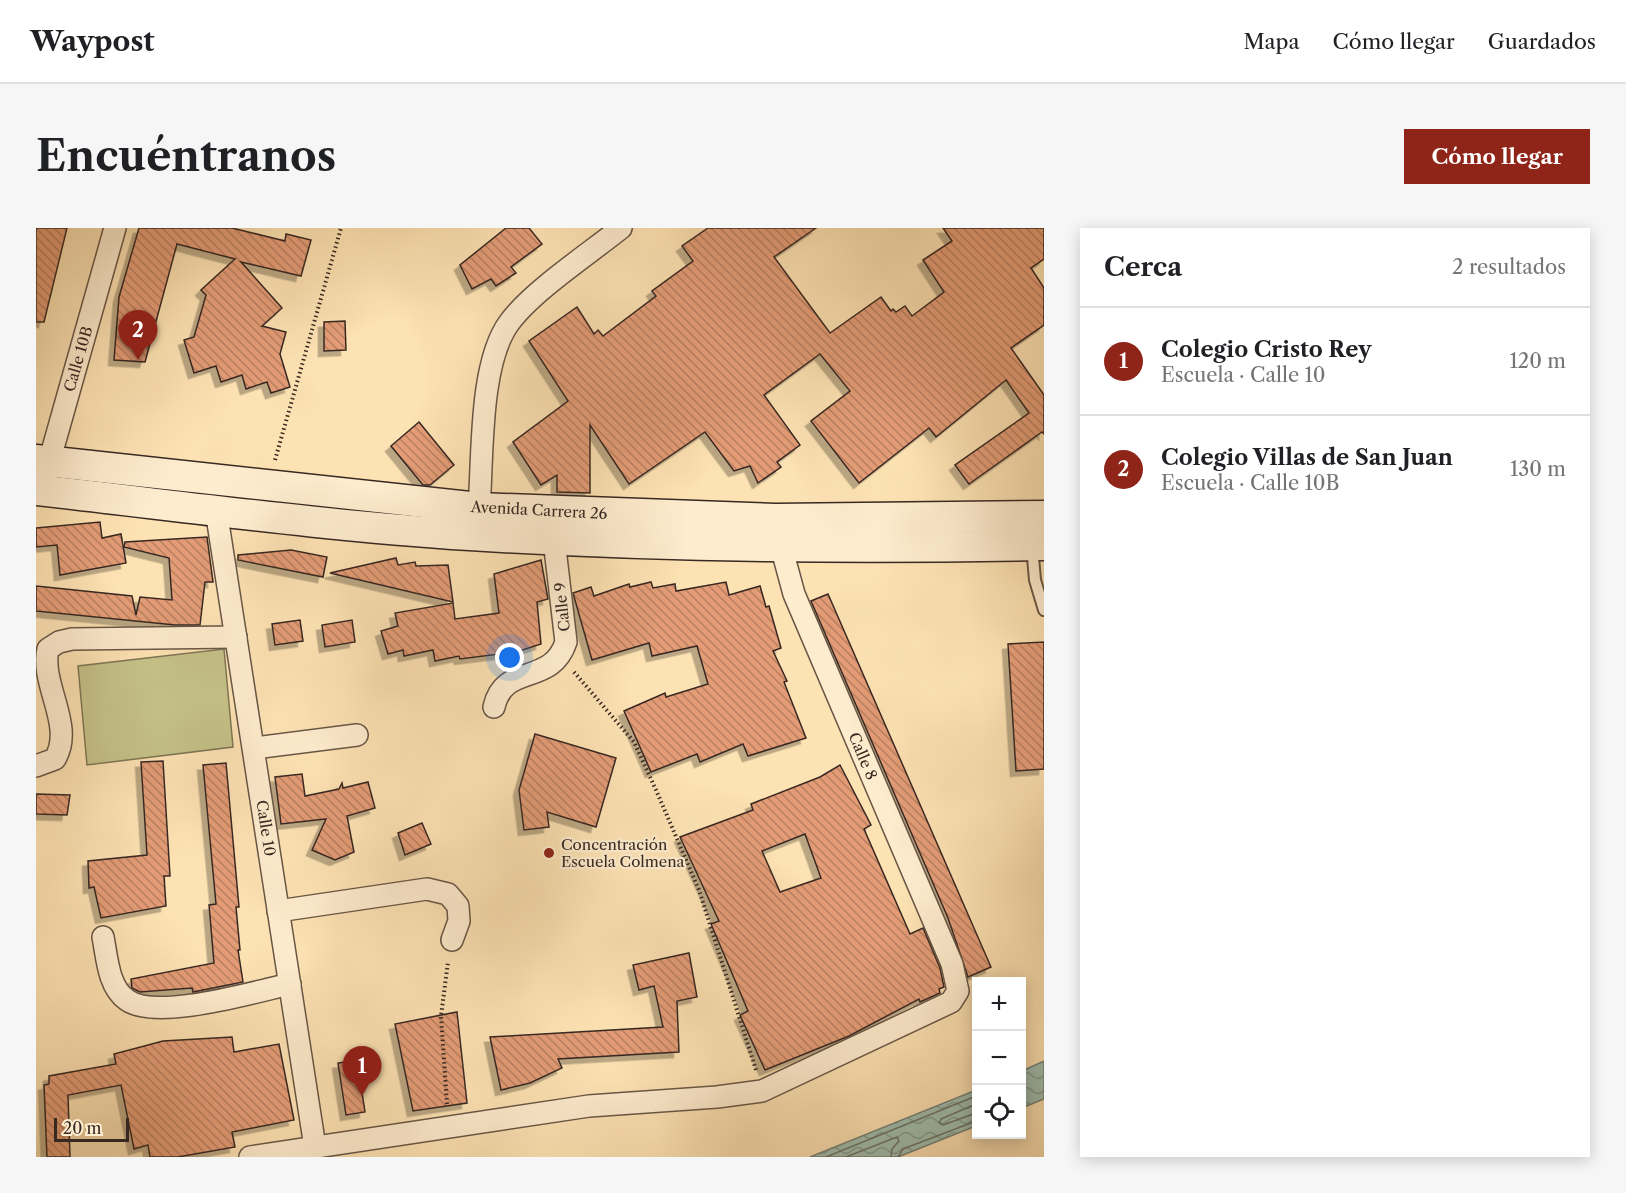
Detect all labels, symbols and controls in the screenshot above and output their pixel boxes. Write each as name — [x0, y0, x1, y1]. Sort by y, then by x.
text: Waypost — [30, 24, 154, 58]
text: Mapa — [1243, 29, 1300, 54]
text: Cómo llegar — [1333, 29, 1455, 54]
text: Guardados — [1488, 29, 1596, 54]
button: Cómo llegar — [1404, 129, 1590, 184]
text: Encuéntranos — [36, 130, 336, 182]
text: Cerca — [1104, 251, 1182, 283]
text: 2 resultados — [1452, 255, 1566, 279]
pin: 2 — [118, 310, 158, 360]
street label: Calle 10B — [60, 324, 96, 394]
text: Colegio Cristo Rey — [1161, 336, 1371, 363]
text: 1 — [1119, 349, 1128, 373]
text: 120 m — [1509, 349, 1566, 373]
text: Escuela · Calle 10 — [1161, 363, 1326, 387]
text: Colegio Villas de San Juan — [1161, 444, 1453, 471]
text: 2 — [1118, 457, 1129, 481]
text: 130 m — [1510, 457, 1566, 481]
text: Escuela · Calle 10B — [1161, 471, 1339, 495]
street label: Avenida Carrera 26 — [469, 497, 608, 523]
street label: Calle 9 — [550, 581, 574, 633]
your location — [495, 643, 524, 672]
street label: Calle 8 — [845, 729, 881, 783]
street label: Calle 10 — [252, 799, 280, 857]
place label: Concentración Escuela Colmena — [561, 835, 685, 871]
marker: Concentración Escuela Colmena — [542, 846, 556, 860]
map controls — [972, 977, 1026, 1139]
button: + — [972, 977, 1026, 1031]
button: − — [972, 1031, 1026, 1085]
pin: 1 — [342, 1046, 382, 1096]
button: locate — [972, 1085, 1026, 1139]
scale bar — [54, 1115, 129, 1142]
text: 20 m — [63, 1118, 102, 1138]

